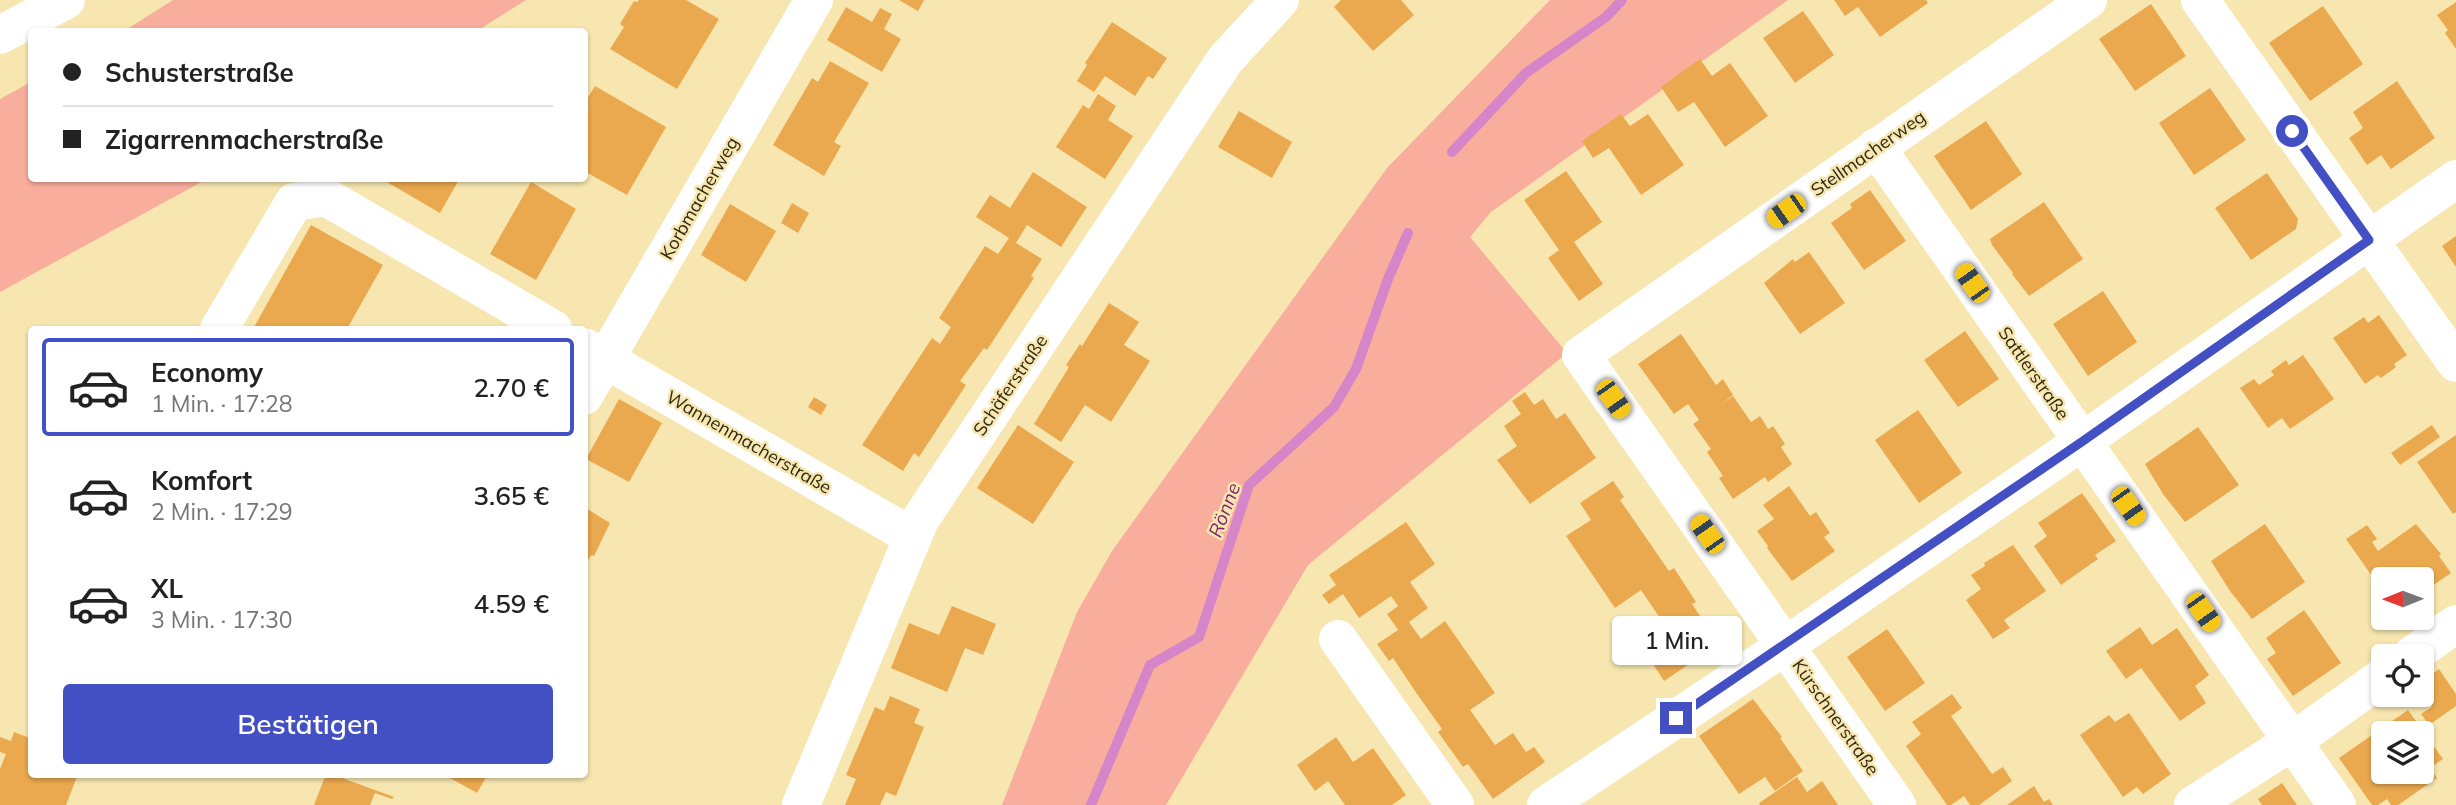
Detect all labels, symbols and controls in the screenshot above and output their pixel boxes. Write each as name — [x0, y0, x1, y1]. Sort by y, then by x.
text: Schusterstraße — [105, 56, 294, 89]
street label: Stellmacherweg — [1806, 105, 1930, 201]
route start — [2276, 115, 2308, 147]
text: Zigarrenmacherstraße — [105, 123, 383, 156]
street label: Korbmacherweg — [655, 133, 743, 263]
car — [1763, 190, 1810, 232]
car — [1952, 260, 1993, 306]
street label: Sattlerstraße — [1993, 322, 2075, 424]
street label: Schäferstraße — [968, 330, 1052, 440]
icon: car — [67, 356, 130, 419]
text: Economy — [151, 356, 263, 389]
text: 2.70 € — [473, 371, 549, 404]
car — [1593, 376, 1634, 422]
street label: Wannenmacherstraße — [662, 385, 836, 499]
text: 1 Min. · 17:28 — [151, 389, 293, 418]
icon: car — [67, 464, 130, 527]
text: Komfort — [151, 464, 252, 497]
text: 3.65 € — [473, 479, 549, 512]
water label: Rönne — [1203, 479, 1245, 541]
car — [2108, 483, 2149, 529]
text: 2 Min. · 17:29 — [151, 497, 293, 526]
car — [1687, 511, 1728, 557]
north arrow — [2371, 567, 2434, 630]
map controls — [2371, 567, 2434, 784]
icon: car — [67, 572, 130, 635]
text: XL — [151, 572, 183, 605]
text: 4.59 € — [473, 587, 549, 620]
car — [2183, 589, 2224, 635]
text: 3 Min. · 17:30 — [151, 605, 293, 634]
callout: 1 Min. — [1611, 616, 1741, 666]
text: 1 Min. — [1645, 626, 1709, 655]
button: locate — [2371, 644, 2434, 707]
street label: Kürschnerstraße — [1787, 654, 1885, 780]
button: Bestätigen — [63, 684, 553, 764]
route end — [1660, 702, 1692, 734]
button: layers — [2371, 721, 2434, 784]

